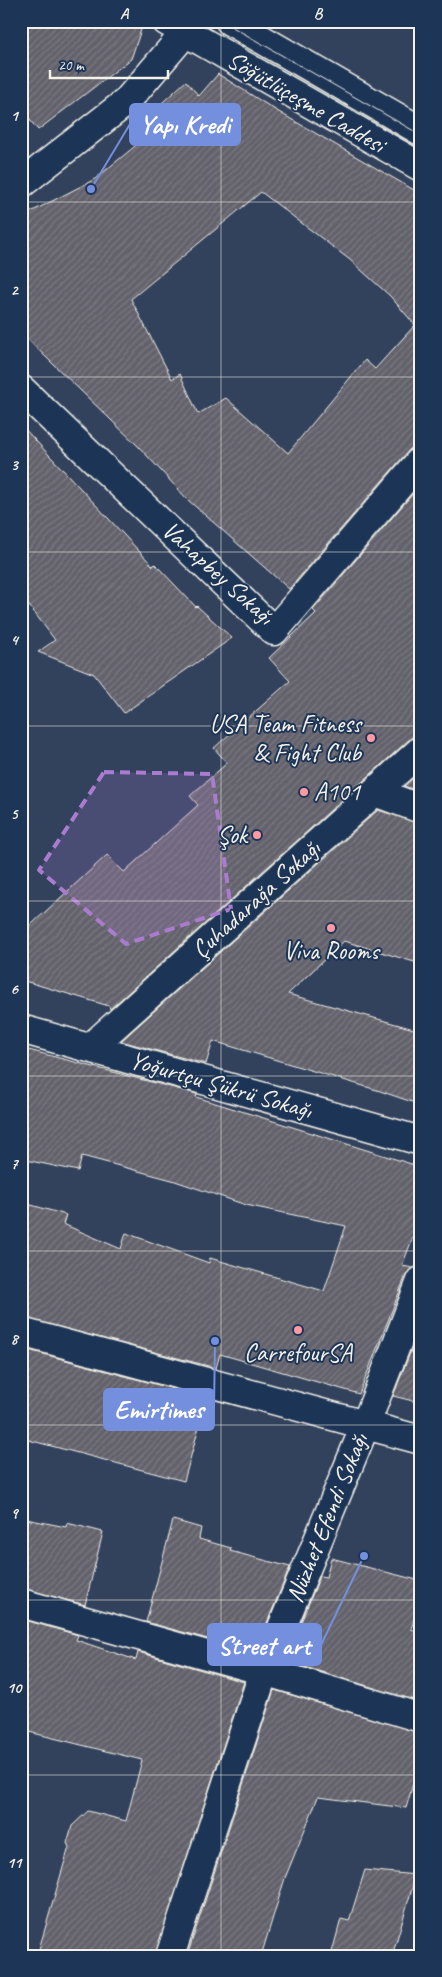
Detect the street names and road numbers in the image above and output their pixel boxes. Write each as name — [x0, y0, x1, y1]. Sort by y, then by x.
street label: Söğütlüçeşme Caddesi — [221, 44, 394, 162]
street label: Vahapbey Sokağı — [155, 514, 282, 633]
street label: Çuhadarağa Sokağı — [185, 832, 328, 965]
street label: Yoğurtçu Şükrü Sokağı — [126, 1044, 317, 1127]
street label: Nüzhet Efendi Sokağı — [278, 1427, 376, 1607]

